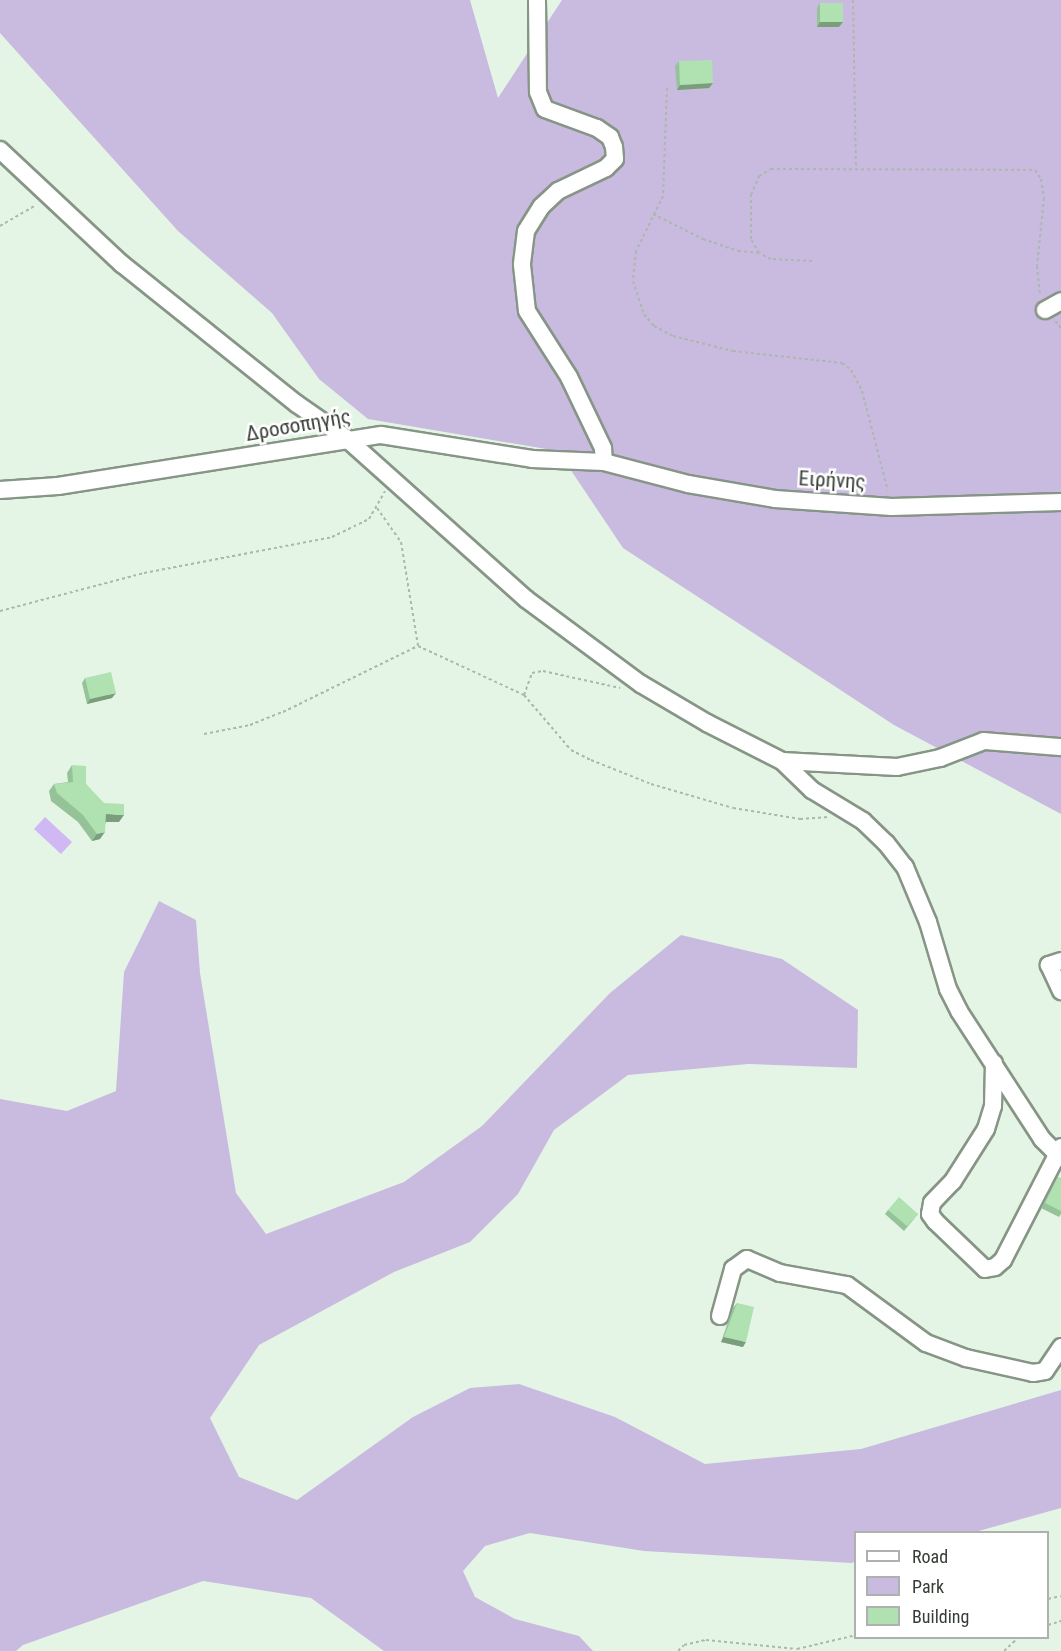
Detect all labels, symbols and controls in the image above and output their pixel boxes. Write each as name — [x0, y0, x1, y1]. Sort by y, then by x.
street label: Δροσοπηγής — [244, 403, 352, 447]
street label: Ειρήνης — [798, 466, 866, 494]
legend — [854, 1531, 1049, 1639]
text: Road — [912, 1546, 948, 1567]
text: Park — [912, 1576, 944, 1597]
text: Building — [912, 1606, 969, 1627]

